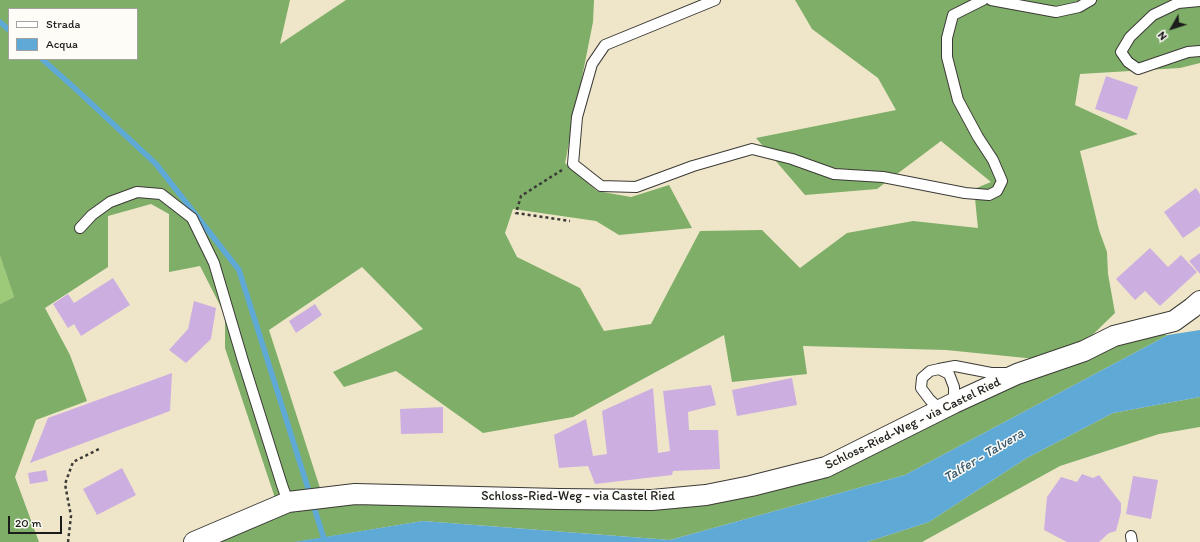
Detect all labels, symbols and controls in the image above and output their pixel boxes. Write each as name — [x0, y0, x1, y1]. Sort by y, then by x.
legend — [8, 8, 138, 60]
north arrow — [1152, 8, 1192, 48]
text: Strada — [46, 17, 80, 31]
text: N — [1155, 29, 1170, 43]
text: Acqua — [46, 37, 78, 51]
street label: Schloss-Ried-Weg - via Castel Ried — [823, 375, 1003, 473]
water label: Talfer - Talvera — [941, 425, 1027, 487]
street label: Schloss-Ried-Weg - via Castel Ried — [481, 489, 675, 505]
scale bar — [10, 508, 64, 534]
text: 20 m — [15, 516, 42, 530]

